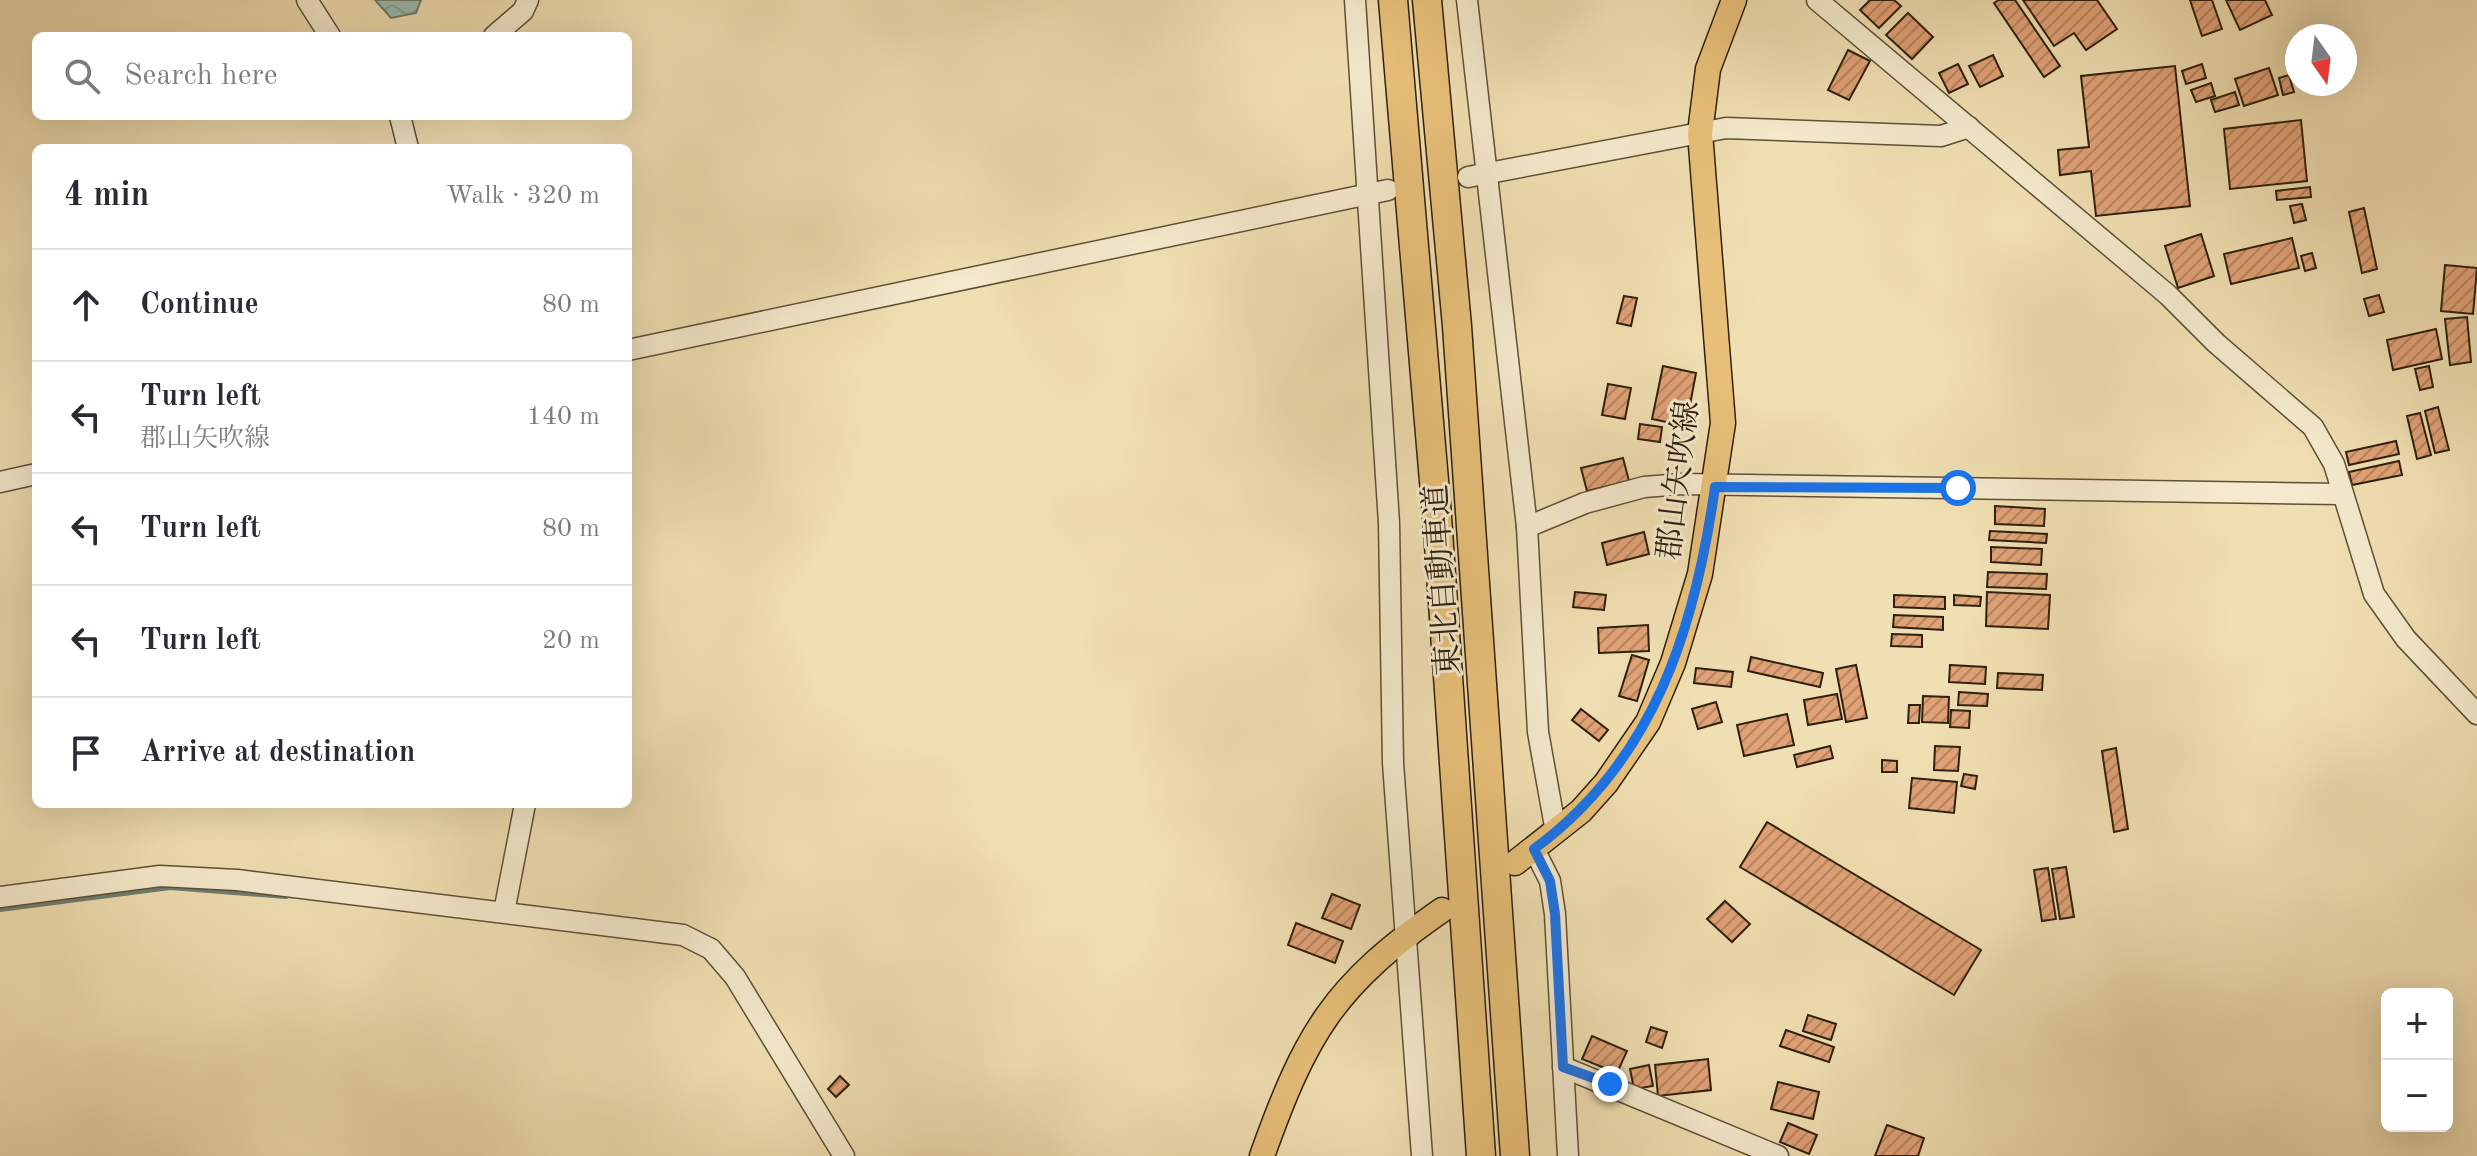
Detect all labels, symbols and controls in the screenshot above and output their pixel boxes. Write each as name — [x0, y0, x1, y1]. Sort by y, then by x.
north arrow — [2285, 24, 2357, 96]
search box — [32, 32, 632, 120]
icon: search — [60, 54, 104, 98]
text: Search here — [124, 61, 278, 91]
text: 4 min — [64, 179, 149, 213]
text: Walk · 320 m — [446, 183, 600, 209]
icon: ahead — [64, 283, 108, 327]
text: Continue — [140, 290, 259, 320]
text: 80 m — [542, 292, 600, 318]
text: Turn left — [140, 382, 261, 412]
icon: left — [64, 395, 108, 439]
street label: 郡山矢吹線 — [1651, 399, 1706, 562]
text: 140 m — [527, 404, 600, 430]
text: 郡山矢吹線 — [140, 426, 270, 452]
route start — [1940, 470, 1976, 506]
street label: 東北自動車道 — [1417, 483, 1467, 677]
icon: left — [64, 507, 108, 551]
text: Turn left — [140, 514, 261, 544]
text: 80 m — [542, 516, 600, 542]
icon: left — [64, 619, 108, 663]
text: Turn left — [140, 626, 261, 656]
text: 20 m — [542, 628, 600, 654]
icon: arrive — [64, 731, 108, 775]
text: Arrive at destination — [140, 738, 415, 768]
map controls — [2381, 988, 2453, 1132]
button: + — [2381, 988, 2453, 1060]
button: − — [2381, 1060, 2453, 1132]
route end — [1592, 1066, 1628, 1102]

